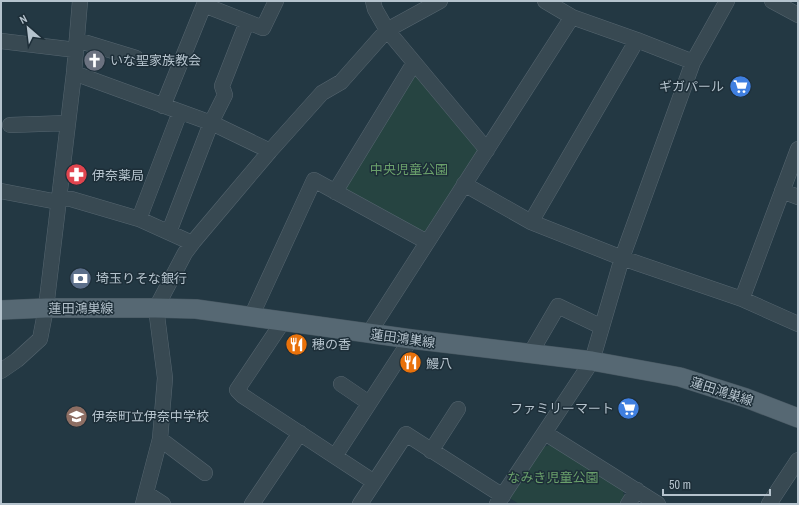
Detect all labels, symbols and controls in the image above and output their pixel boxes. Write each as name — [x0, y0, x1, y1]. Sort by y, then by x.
north arrow — [8, 8, 48, 48]
text: N — [17, 11, 29, 27]
church icon: いな聖家族教会 — [81, 47, 107, 73]
place label: いな聖家族教会 — [110, 52, 201, 69]
supermarket icon: ギガパール — [727, 73, 753, 99]
place label: ギガパール — [659, 78, 724, 95]
park label: 中央児童公園 — [370, 161, 448, 178]
pharmacy icon: 伊奈薬局 — [64, 162, 90, 188]
place label: 伊奈薬局 — [92, 167, 144, 184]
bank icon: 埼玉りそな銀行 — [68, 265, 94, 291]
place label: 埼玉りそな銀行 — [96, 270, 187, 287]
street label: 蓮田鴻巣線 — [48, 300, 114, 317]
street label: 蓮田鴻巣線 — [370, 326, 436, 351]
restaurant icon: 穂の香 — [284, 331, 310, 357]
place label: 穂の香 — [312, 336, 351, 353]
restaurant icon: 鰻八 — [398, 350, 424, 376]
place label: 鰻八 — [426, 355, 452, 372]
street label: 蓮田鴻巣線 — [688, 373, 755, 410]
supermarket icon: ファミリーマート — [616, 395, 642, 421]
place label: ファミリーマート — [510, 400, 614, 417]
school or university icon: 伊奈町立伊奈中学校 — [64, 403, 90, 429]
place label: 伊奈町立伊奈中学校 — [92, 408, 209, 425]
park label: なみき児童公園 — [507, 469, 599, 486]
scale bar — [663, 471, 770, 497]
text: 50 m — [669, 477, 691, 493]

